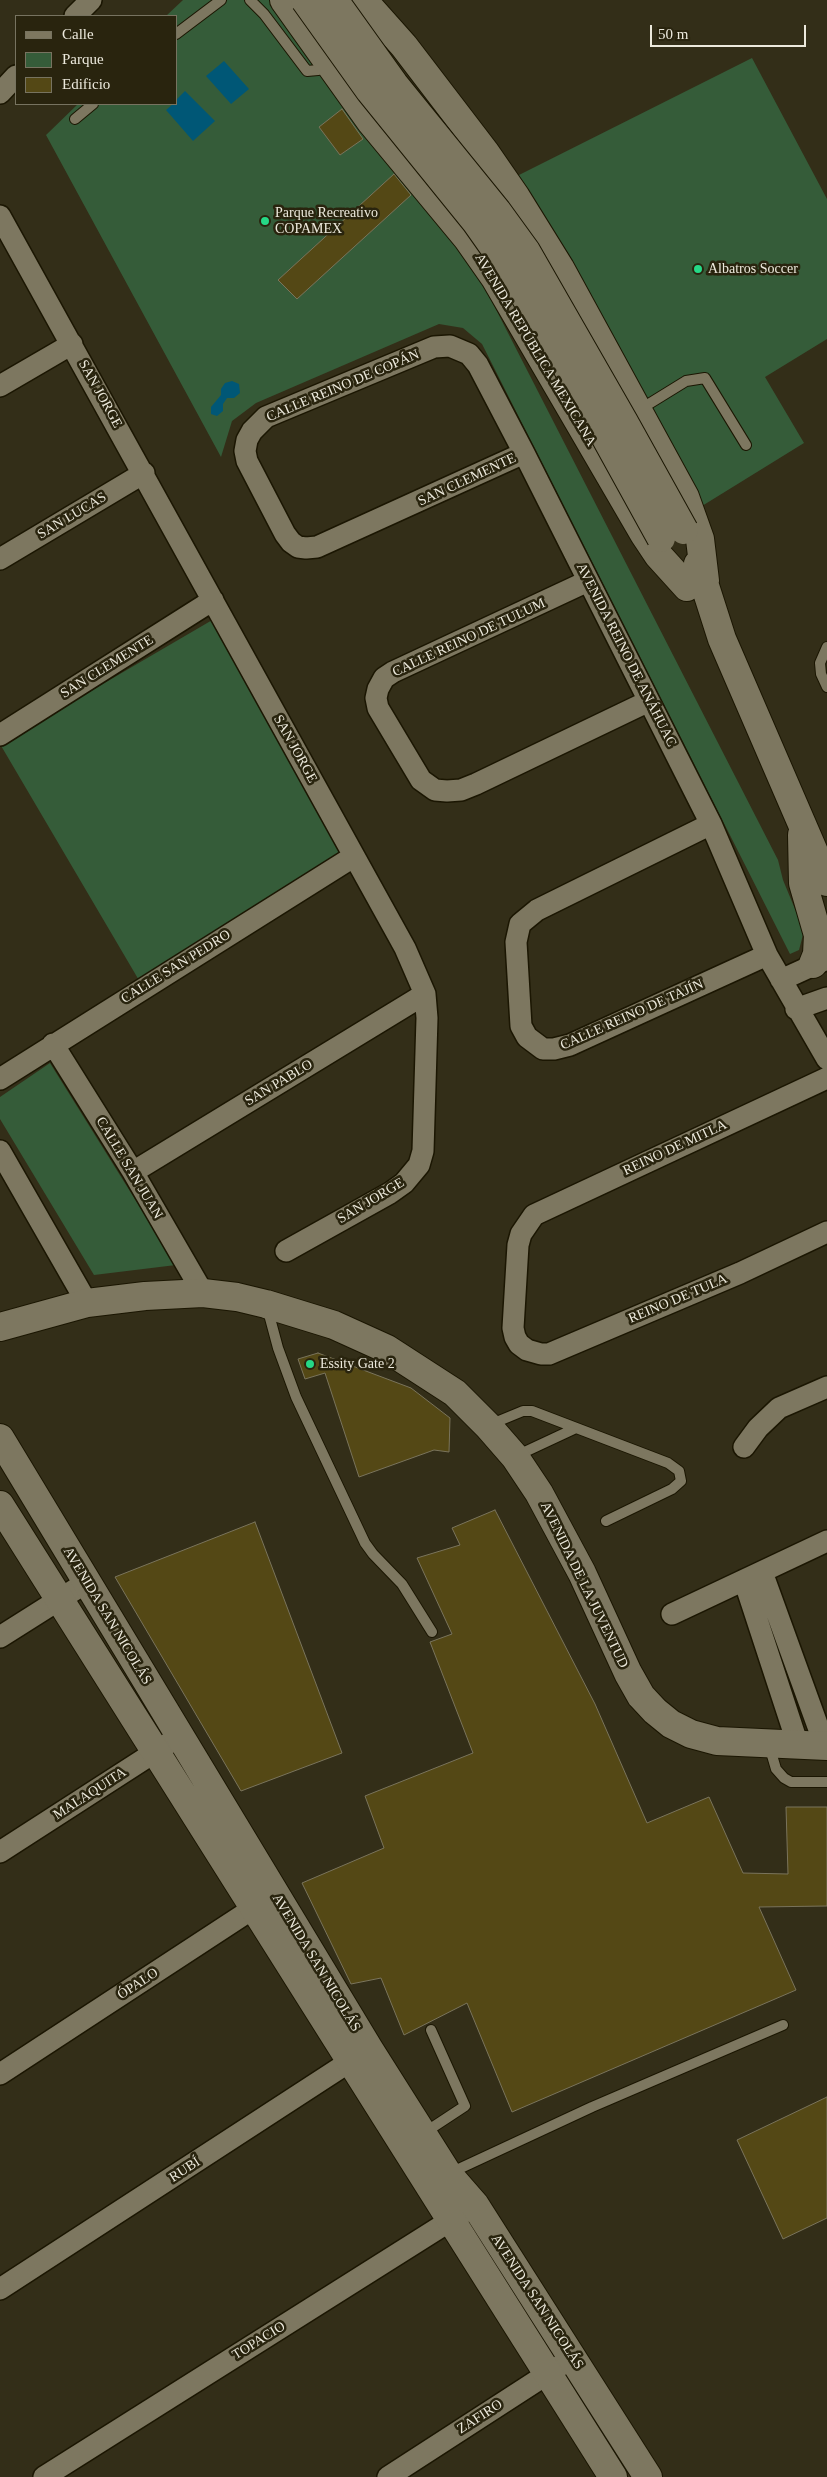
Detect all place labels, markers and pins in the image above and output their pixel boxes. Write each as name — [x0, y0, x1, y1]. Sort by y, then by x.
place label: Parque Recreativo COPAMEX — [275, 205, 378, 238]
marker: Parque Recreativo COPAMEX — [259, 215, 271, 227]
place label: Albatros Soccer — [708, 261, 798, 277]
marker: Albatros Soccer — [692, 263, 704, 275]
place label: Essity Gate 2 — [320, 1356, 395, 1372]
marker: Essity Gate 2 — [304, 1358, 316, 1370]

